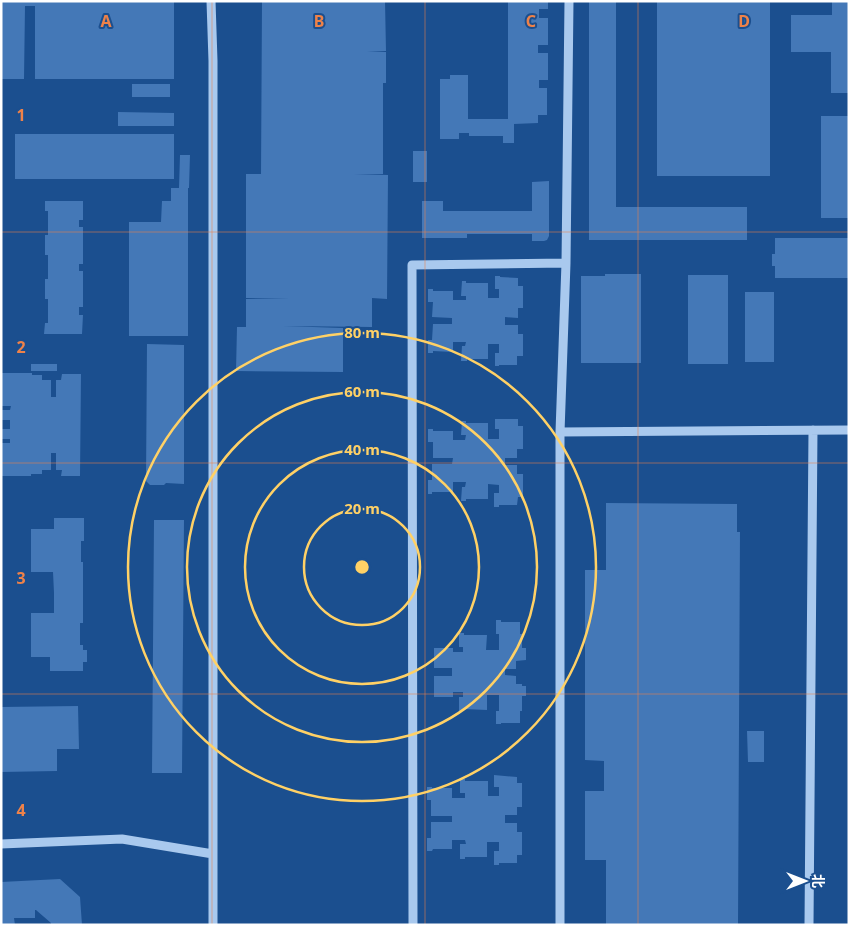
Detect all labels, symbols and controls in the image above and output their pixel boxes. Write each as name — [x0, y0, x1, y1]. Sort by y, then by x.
text: A — [100, 10, 112, 32]
text: B — [314, 10, 324, 32]
text: C — [526, 10, 536, 32]
text: D — [738, 10, 750, 32]
text: 1 — [16, 104, 26, 126]
text: 80 m — [344, 322, 380, 342]
text: 2 — [16, 336, 26, 358]
text: 60 m — [344, 381, 380, 401]
text: 40 m — [344, 439, 380, 459]
text: 20 m — [344, 498, 380, 518]
centre of rings — [353, 558, 371, 576]
text: 3 — [16, 567, 26, 589]
text: 4 — [16, 799, 26, 821]
north arrow — [780, 856, 830, 906]
text: 北 — [809, 874, 828, 888]

